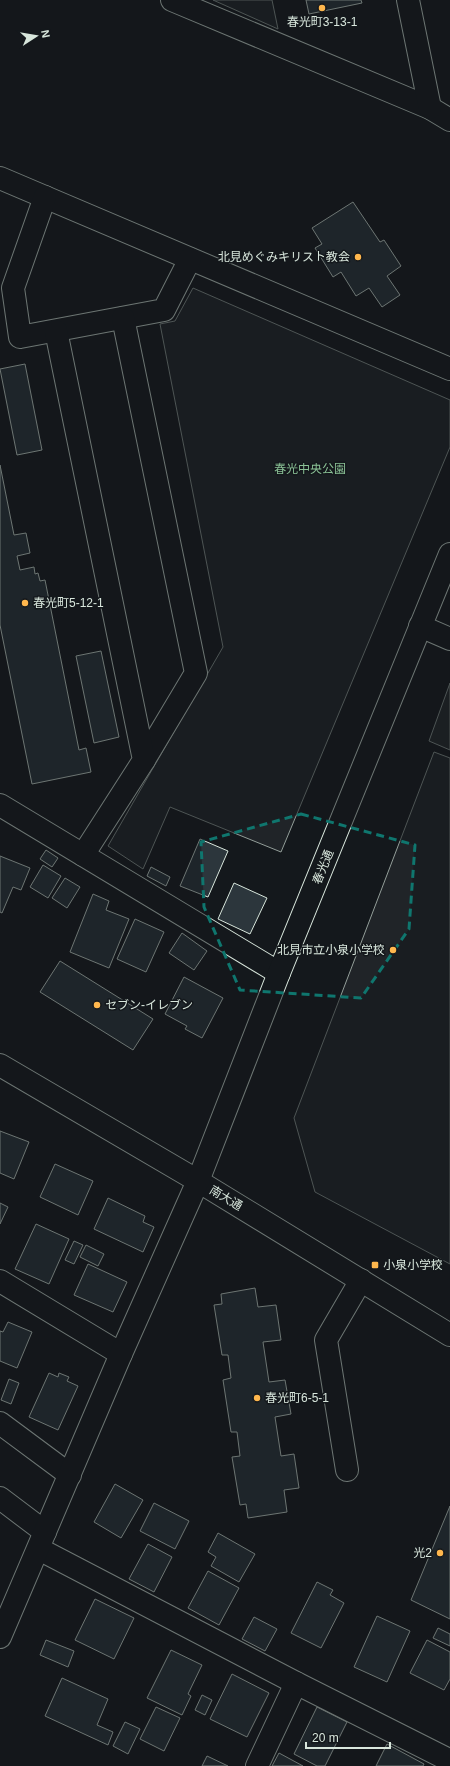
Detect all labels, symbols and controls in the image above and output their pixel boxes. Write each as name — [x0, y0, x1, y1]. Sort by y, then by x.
marker: 春光町3-13-1 — [317, 3, 327, 13]
place label: 春光町3-13-1 — [287, 15, 358, 29]
north arrow — [16, 16, 56, 56]
text: N — [39, 29, 52, 39]
place label: 北見めぐみキリスト教会 — [218, 250, 350, 264]
marker: 北見めぐみキリスト教会 — [353, 252, 363, 262]
park label: 春光中央公園 — [274, 462, 346, 476]
place label: 春光町5-12-1 — [33, 596, 104, 610]
marker: 春光町5-12-1 — [20, 598, 30, 608]
street label: 春光通 — [310, 848, 336, 886]
place label: 北見市立小泉小学校 — [277, 943, 385, 957]
marker: 北見市立小泉小学校 — [388, 945, 398, 955]
place label: セブン-イレブン — [105, 998, 193, 1012]
marker: セブン-イレブン — [92, 1000, 102, 1010]
street label: 南大通 — [207, 1183, 245, 1213]
place label: 小泉小学校 — [383, 1258, 443, 1272]
marker: 小泉小学校 — [370, 1260, 380, 1270]
place label: 春光町6-5-1 — [265, 1391, 329, 1405]
marker: 春光町6-5-1 — [252, 1393, 262, 1403]
place label: 光2 — [413, 1546, 432, 1560]
marker: 光2 — [435, 1548, 445, 1558]
scale bar — [306, 1724, 390, 1750]
text: 20 m — [312, 1731, 339, 1745]

